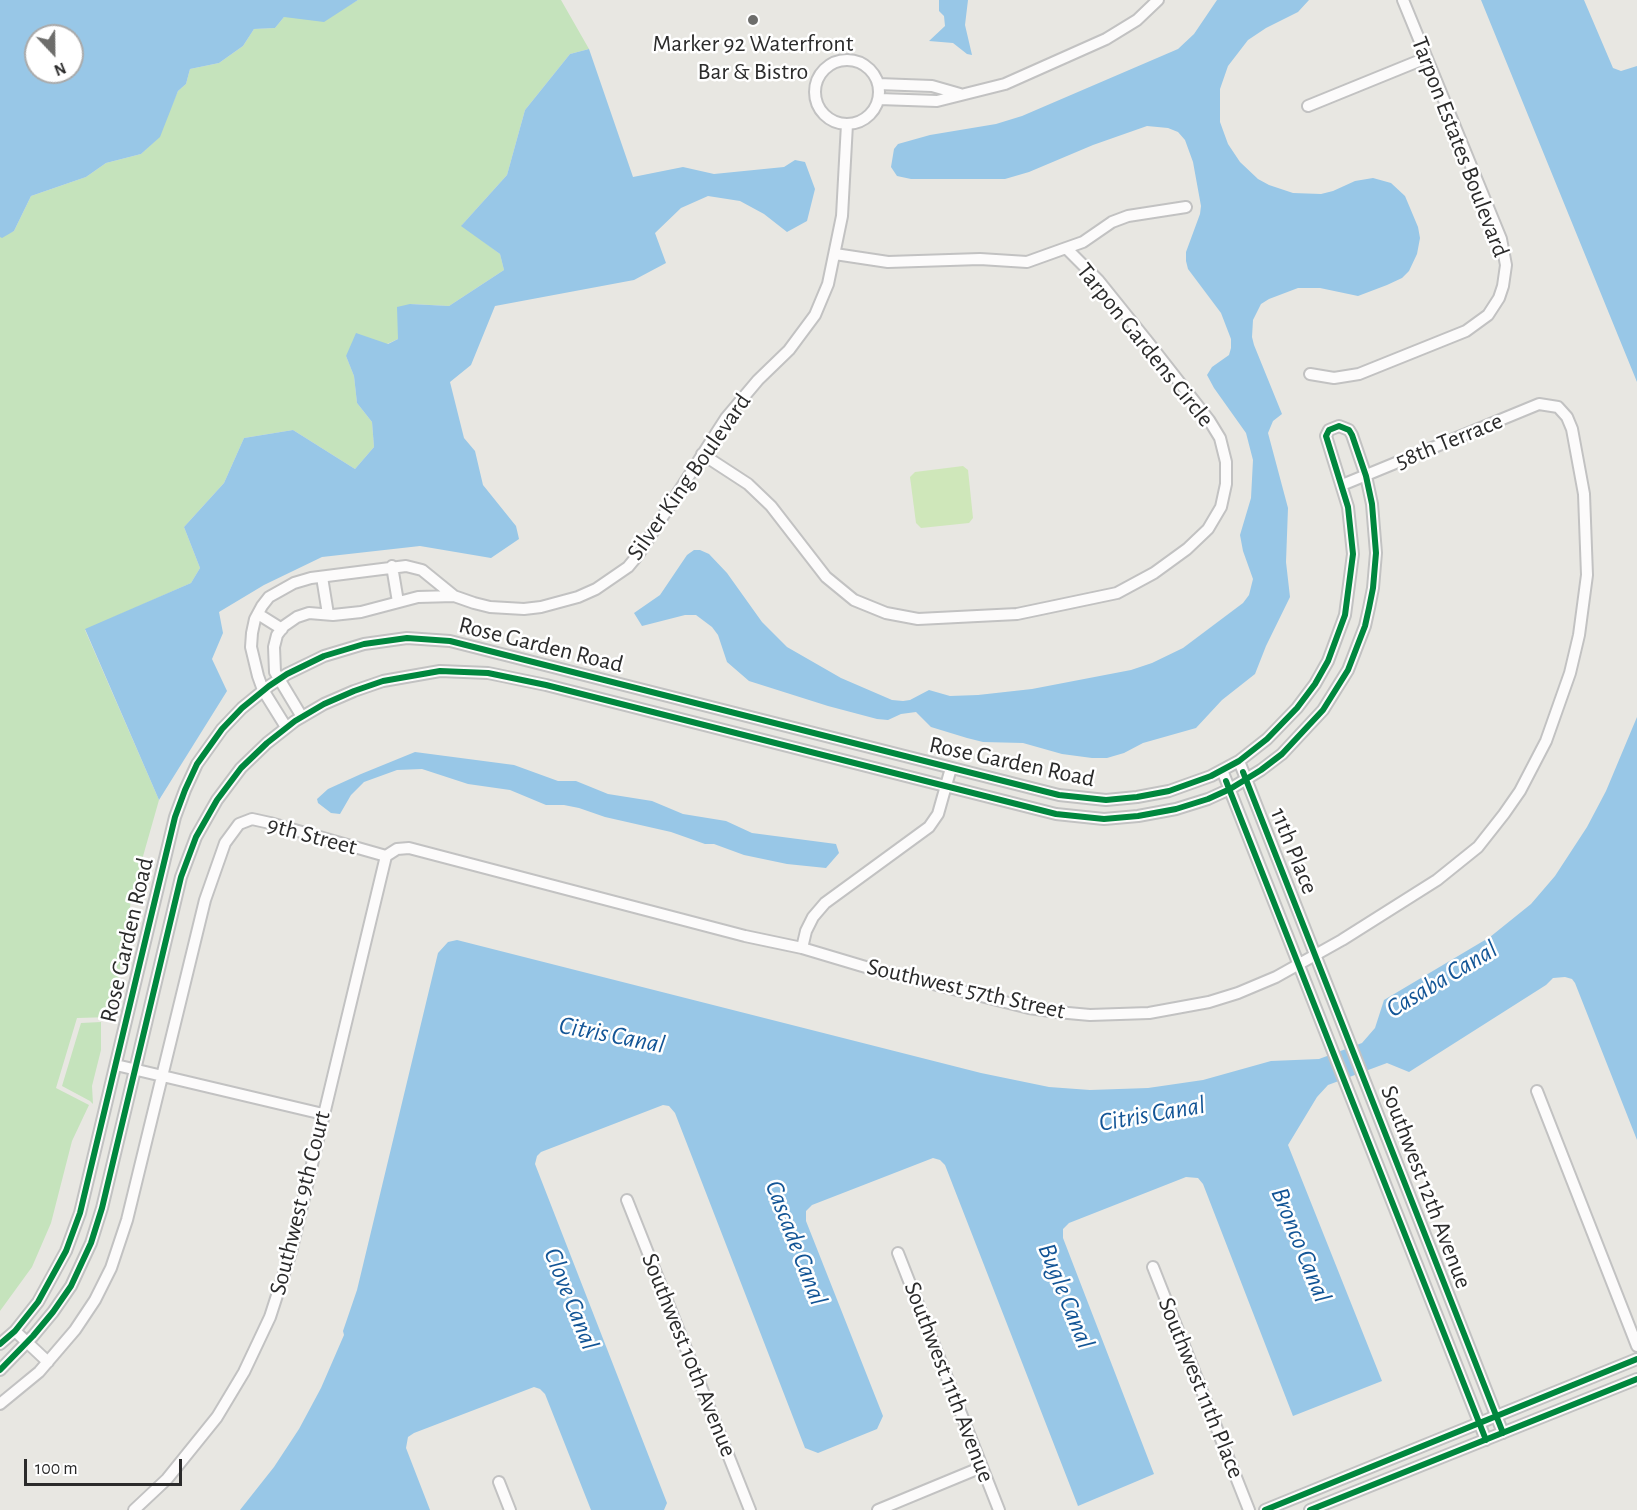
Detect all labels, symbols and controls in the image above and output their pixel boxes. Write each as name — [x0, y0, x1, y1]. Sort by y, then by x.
marker: Marker 92 Waterfront Bar & Bistro — [746, 13, 760, 27]
north arrow — [24, 24, 84, 84]
place label: Marker 92 Waterfront Bar & Bistro — [653, 30, 853, 86]
street label: Tarpon Estates Boulevard — [1405, 33, 1515, 261]
text: N — [52, 59, 68, 78]
street label: Tarpon Gardens Circle — [1070, 257, 1220, 433]
street label: Silver King Boulevard — [621, 388, 757, 566]
street label: 58th Terrace — [1391, 406, 1507, 476]
street label: Rose Garden Road — [456, 611, 626, 679]
street label: Rose Garden Road — [927, 730, 1097, 794]
street label: 11th Place — [1264, 804, 1324, 898]
street label: 9th Street — [264, 810, 360, 862]
street label: Rose Garden Road — [94, 855, 160, 1025]
water label: Casaba Canal — [1381, 934, 1503, 1024]
street label: Southwest 57th Street — [864, 952, 1068, 1026]
water label: Citris Canal — [556, 1009, 668, 1061]
street label: Southwest 12th Avenue — [1374, 1081, 1478, 1293]
water label: Citris Canal — [1096, 1089, 1208, 1139]
street label: Southwest 9th Court — [263, 1108, 337, 1298]
water label: Cascade Canal — [758, 1176, 834, 1310]
water label: Bronco Canal — [1264, 1183, 1338, 1307]
water label: Bugle Canal — [1031, 1239, 1101, 1353]
water label: Clove Canal — [536, 1243, 606, 1355]
street label: Southwest 10th Avenue — [635, 1249, 743, 1461]
street label: Southwest 11th Avenue — [897, 1278, 1001, 1486]
street label: Southwest 11th Place — [1152, 1293, 1250, 1483]
scale bar — [27, 1447, 184, 1485]
text: 100 m — [35, 1460, 78, 1478]

